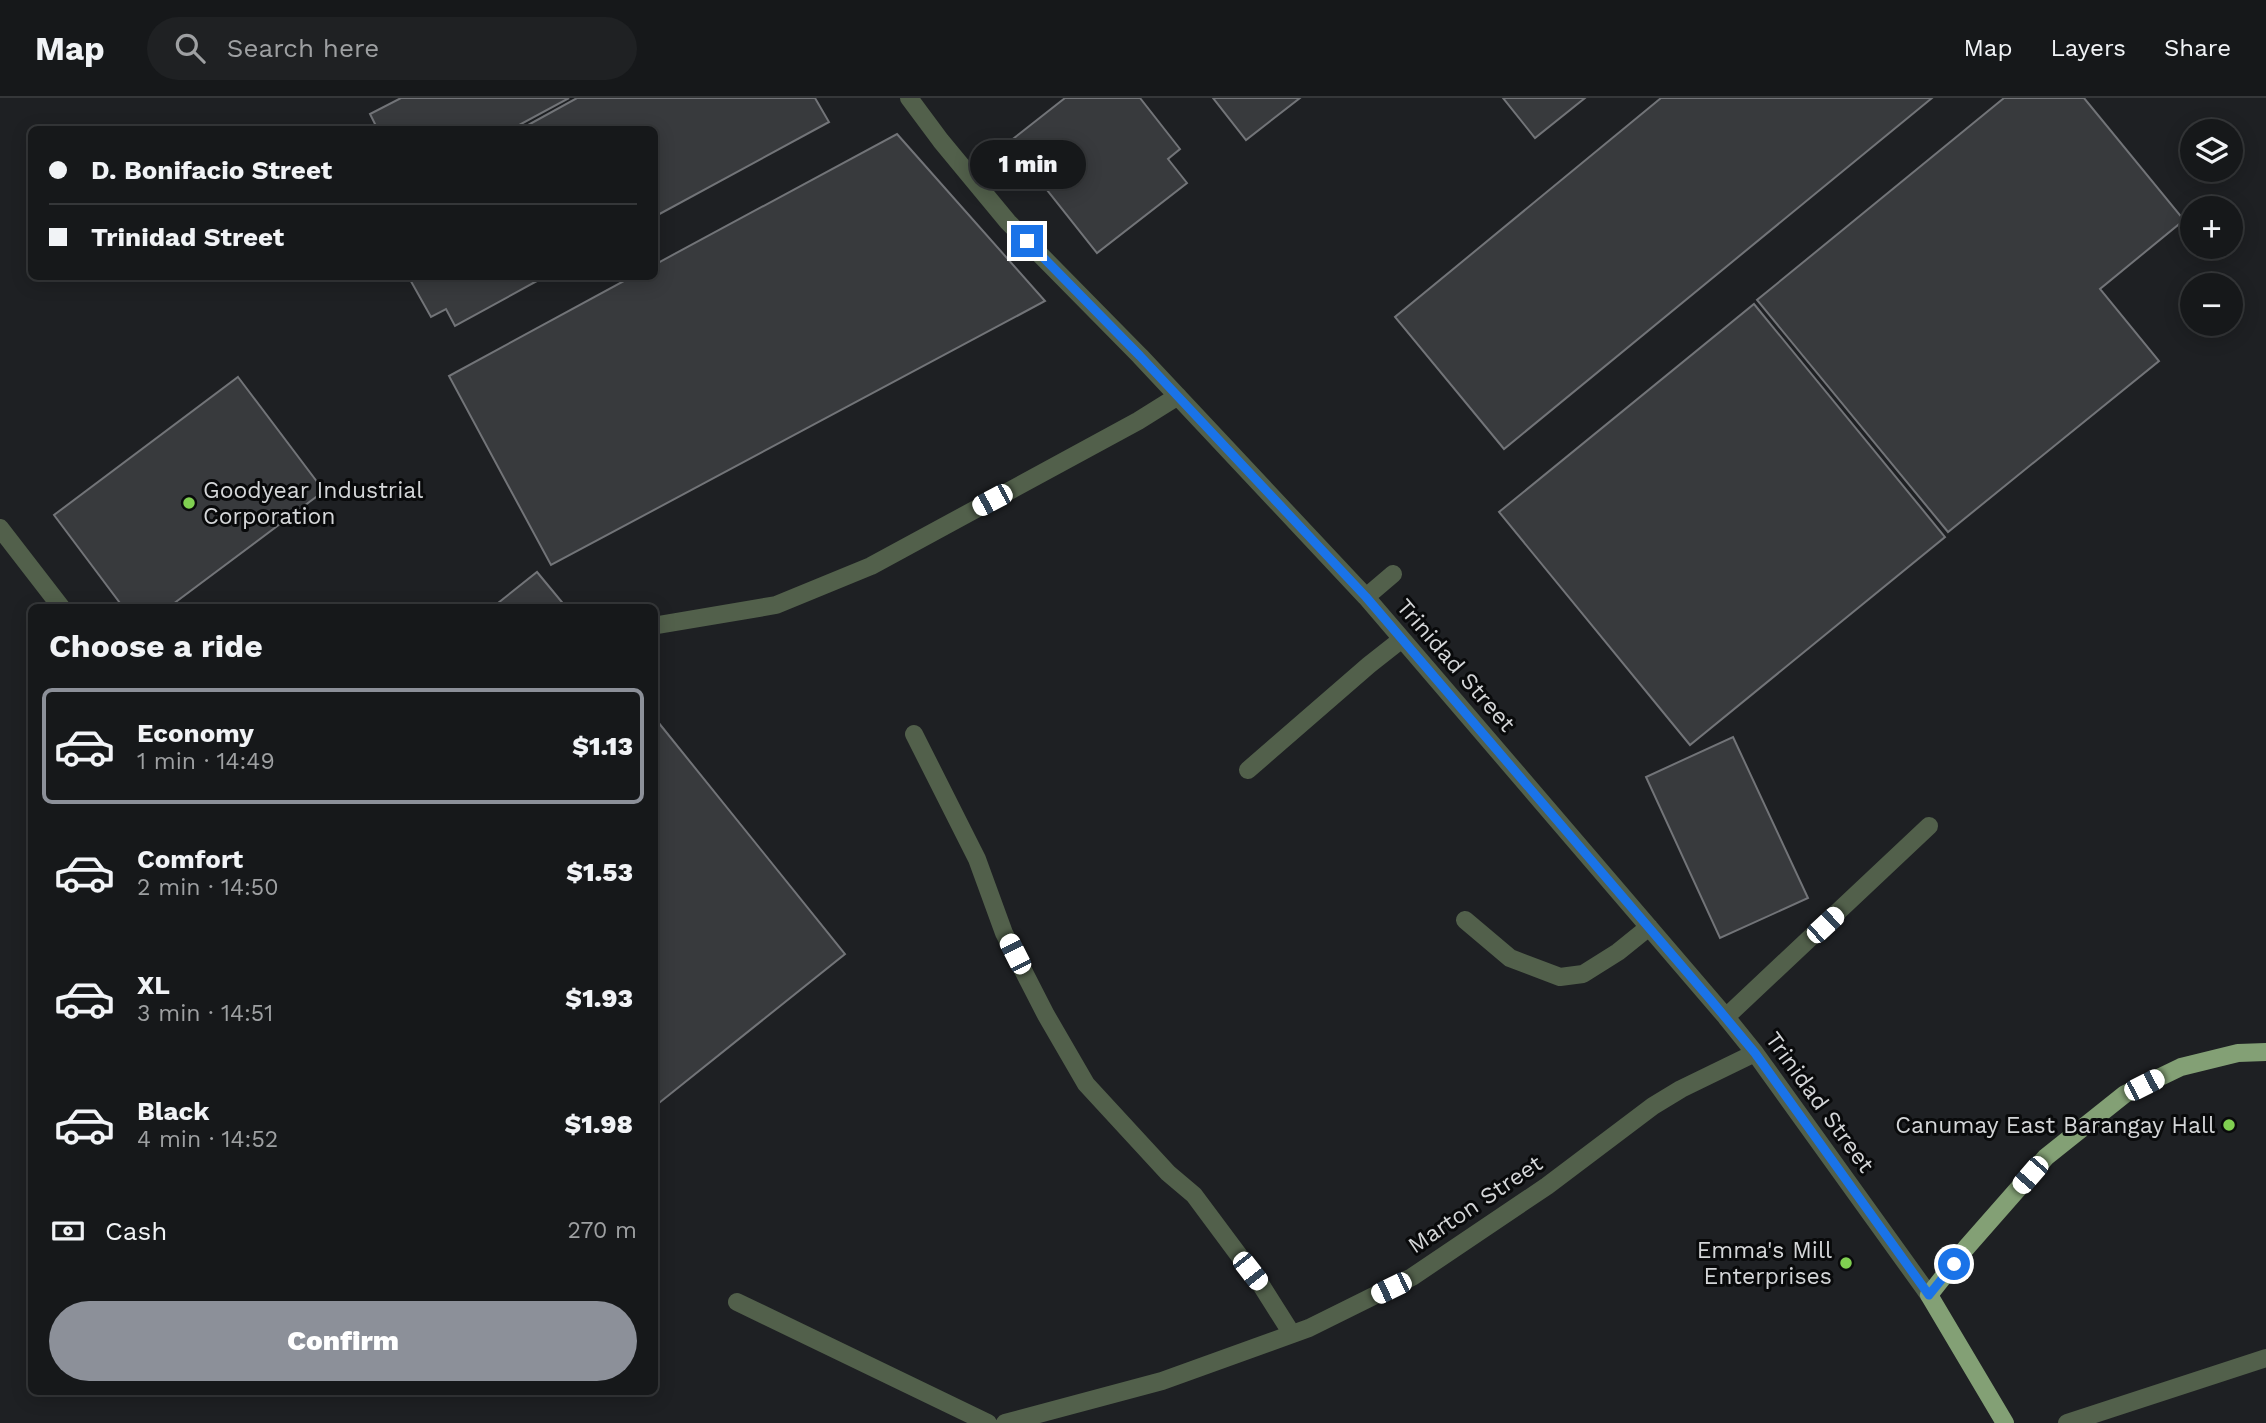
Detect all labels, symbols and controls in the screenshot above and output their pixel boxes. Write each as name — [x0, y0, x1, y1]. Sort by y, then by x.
search box — [147, 17, 637, 80]
text: Map — [35, 29, 105, 68]
icon: search — [171, 29, 209, 67]
text: Search here — [227, 33, 379, 63]
text: Map — [1964, 34, 2012, 62]
text: Layers — [2050, 34, 2126, 62]
text: Share — [2164, 34, 2231, 62]
map controls — [2180, 119, 2243, 336]
button: layers — [2180, 119, 2243, 182]
callout: 1 min — [969, 139, 1085, 188]
text: 1 min — [998, 151, 1058, 178]
text: D. Bonifacio Street — [91, 155, 332, 185]
button: + — [2180, 196, 2243, 259]
text: Trinidad Street — [91, 222, 284, 252]
route end — [1011, 225, 1043, 257]
button: − — [2180, 273, 2243, 336]
place label: Goodyear Industrial Corporation — [203, 477, 423, 530]
car — [969, 481, 1016, 519]
marker: Goodyear Industrial Corporation — [181, 495, 197, 511]
street label: Trinidad Street — [1391, 593, 1521, 738]
text: Choose a ride — [49, 627, 263, 665]
icon: car — [53, 715, 116, 778]
text: Economy — [137, 718, 254, 748]
text: $1.13 — [572, 731, 633, 761]
text: 1 min · 14:49 — [137, 748, 275, 775]
icon: car — [53, 841, 116, 904]
text: Comfort — [137, 844, 243, 874]
text: $1.53 — [566, 857, 633, 887]
text: 2 min · 14:50 — [137, 874, 278, 901]
car — [1803, 903, 1848, 947]
car — [997, 931, 1034, 977]
icon: car — [53, 967, 116, 1030]
text: XL — [137, 970, 170, 1000]
text: $1.93 — [565, 983, 633, 1013]
text: 3 min · 14:51 — [137, 1000, 273, 1027]
street label: Trinidad Street — [1760, 1027, 1880, 1178]
car — [2121, 1066, 2168, 1104]
icon: car — [53, 1093, 116, 1156]
text: Black — [137, 1096, 209, 1126]
text: $1.98 — [564, 1109, 633, 1139]
place label: Canumay East Barangay Hall — [1895, 1112, 2215, 1139]
marker: Canumay East Barangay Hall — [2221, 1117, 2237, 1133]
text: 4 min · 14:52 — [137, 1126, 278, 1153]
street label: Marton Street — [1403, 1149, 1548, 1259]
car — [2009, 1152, 2052, 1198]
icon: cash — [49, 1212, 87, 1250]
text: Cash — [105, 1216, 167, 1246]
text: 270 m — [568, 1217, 637, 1244]
place label: Emma's Mill Enterprises — [1697, 1237, 1832, 1290]
car — [1229, 1248, 1272, 1294]
route start — [1938, 1248, 1970, 1280]
marker: Emma's Mill Enterprises — [1838, 1255, 1854, 1271]
car — [1368, 1269, 1415, 1307]
button: Confirm — [49, 1301, 637, 1381]

